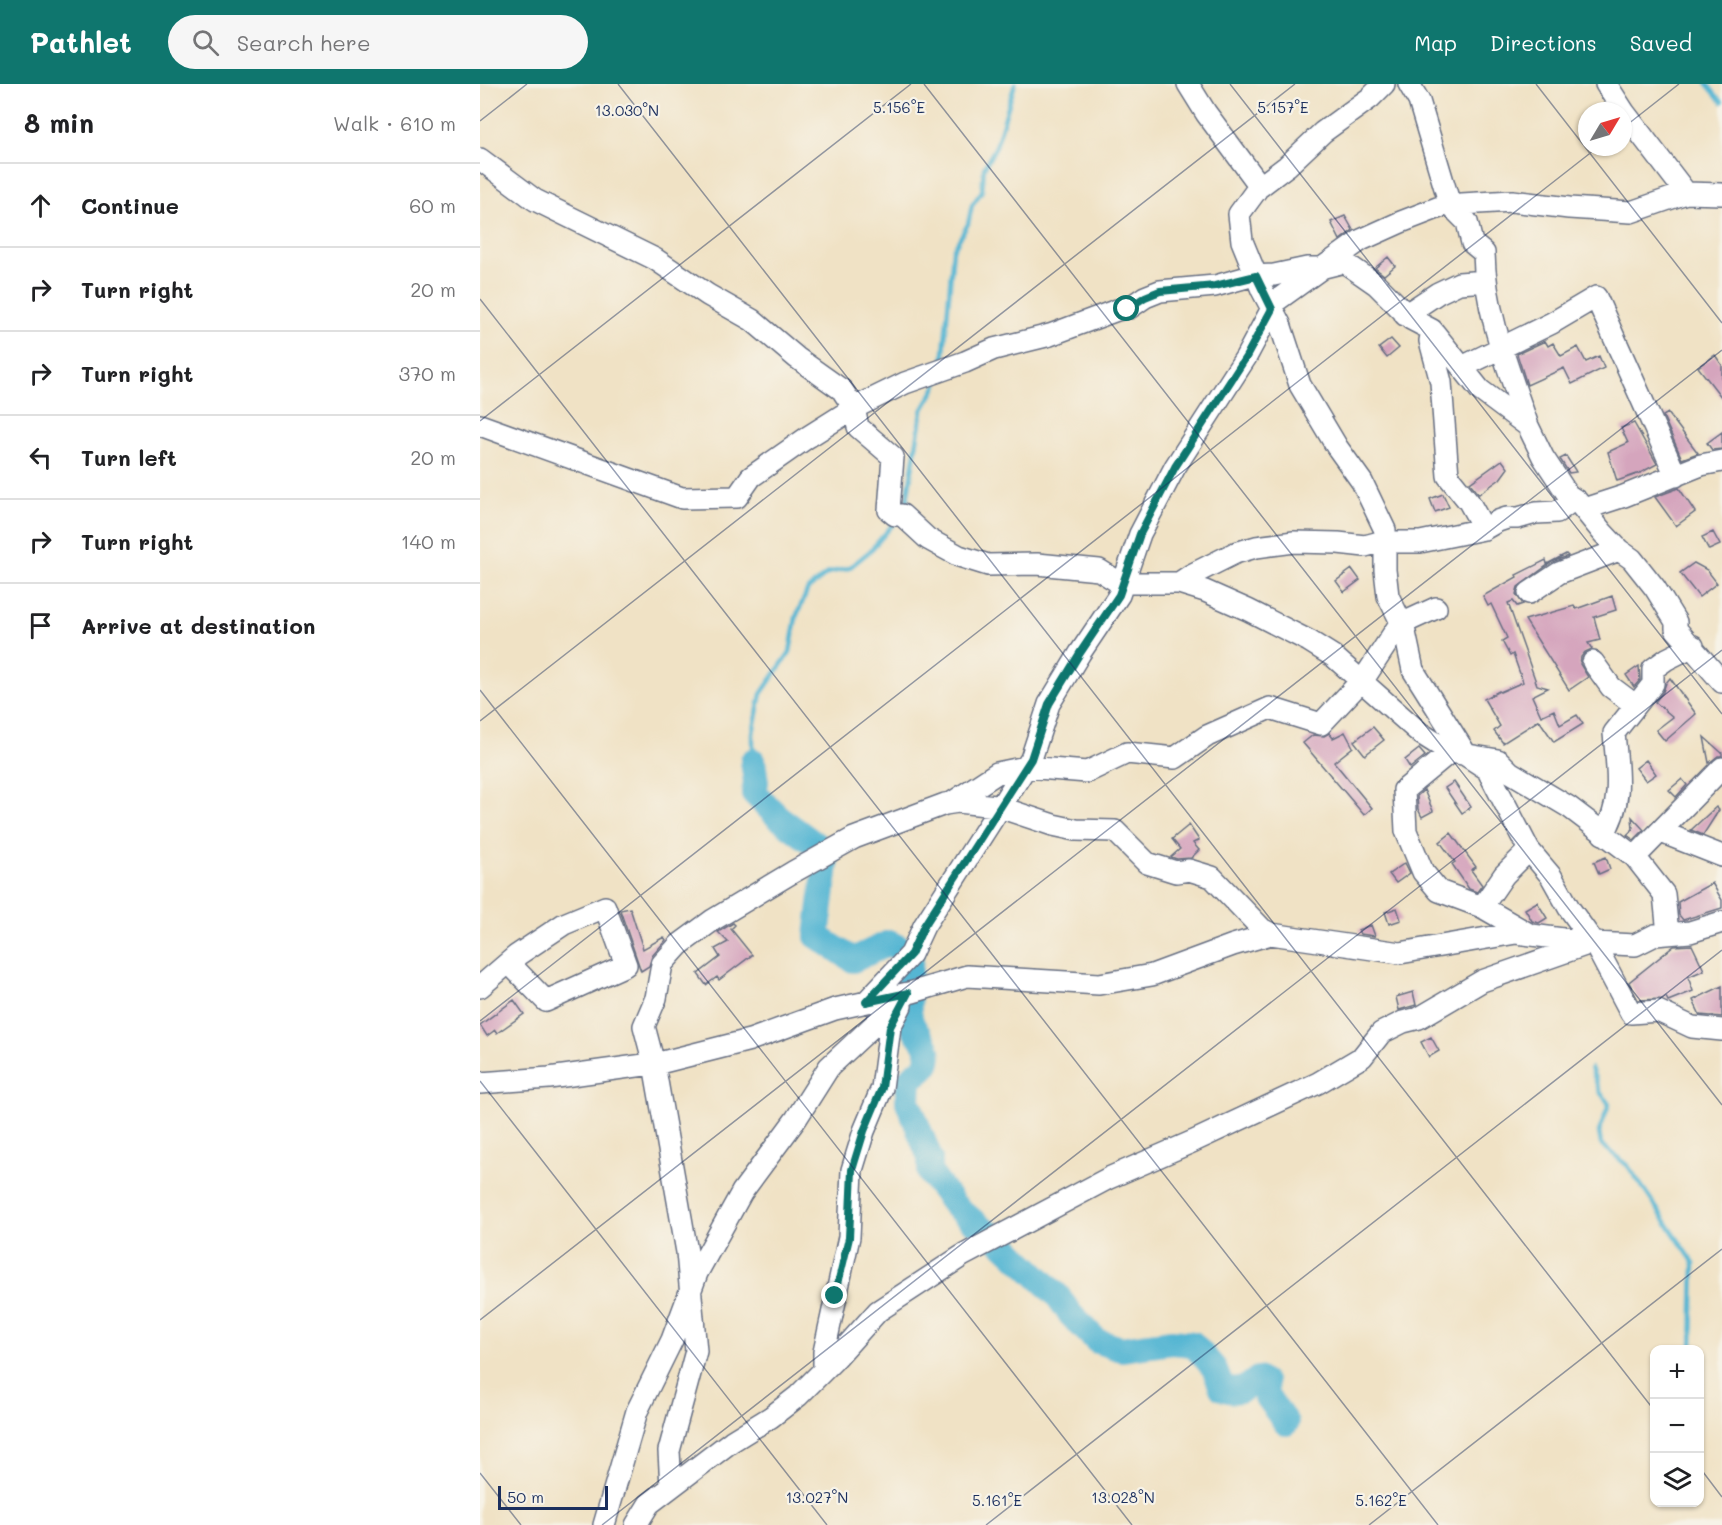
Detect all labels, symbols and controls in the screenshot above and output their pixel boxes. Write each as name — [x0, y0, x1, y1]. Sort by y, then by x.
search box — [168, 15, 588, 69]
text: Pathlet — [30, 24, 132, 60]
icon: search — [189, 26, 222, 59]
text: Search here — [237, 28, 371, 57]
text: Map — [1414, 29, 1457, 56]
text: Directions — [1490, 29, 1597, 56]
text: Saved — [1630, 29, 1692, 56]
text: 5.156°E — [873, 97, 925, 117]
text: 5.157°E — [1257, 97, 1309, 117]
text: 13.030°N — [595, 100, 659, 120]
north arrow — [1578, 102, 1632, 156]
text: 8 min — [24, 106, 94, 140]
text: Walk · 610 m — [333, 110, 456, 136]
icon: ahead — [24, 189, 57, 222]
text: Continue — [81, 191, 179, 220]
text: 60 m — [409, 192, 456, 218]
icon: right — [24, 273, 57, 306]
text: Turn right — [81, 275, 193, 304]
text: 20 m — [410, 276, 456, 302]
route start — [1113, 295, 1139, 321]
icon: right — [24, 357, 57, 390]
text: Turn right — [81, 359, 193, 388]
text: 370 m — [398, 360, 456, 386]
icon: left — [24, 441, 57, 474]
text: Turn left — [81, 443, 177, 472]
text: 20 m — [410, 444, 456, 470]
icon: right — [24, 525, 57, 558]
text: Turn right — [81, 527, 193, 556]
text: 140 m — [401, 528, 456, 554]
icon: arrive — [24, 609, 57, 642]
text: Arrive at destination — [81, 611, 316, 640]
route end — [821, 1282, 847, 1308]
map controls — [1650, 1345, 1704, 1507]
button: + — [1650, 1345, 1704, 1399]
button: − — [1650, 1399, 1704, 1453]
button: layers — [1650, 1453, 1704, 1507]
scale bar — [498, 1483, 608, 1510]
text: 50 m — [507, 1486, 544, 1507]
text: 13.027°N — [786, 1487, 848, 1507]
text: 13.028°N — [1091, 1487, 1155, 1507]
text: 5.161°E — [972, 1490, 1022, 1510]
text: 5.162°E — [1355, 1490, 1407, 1510]

